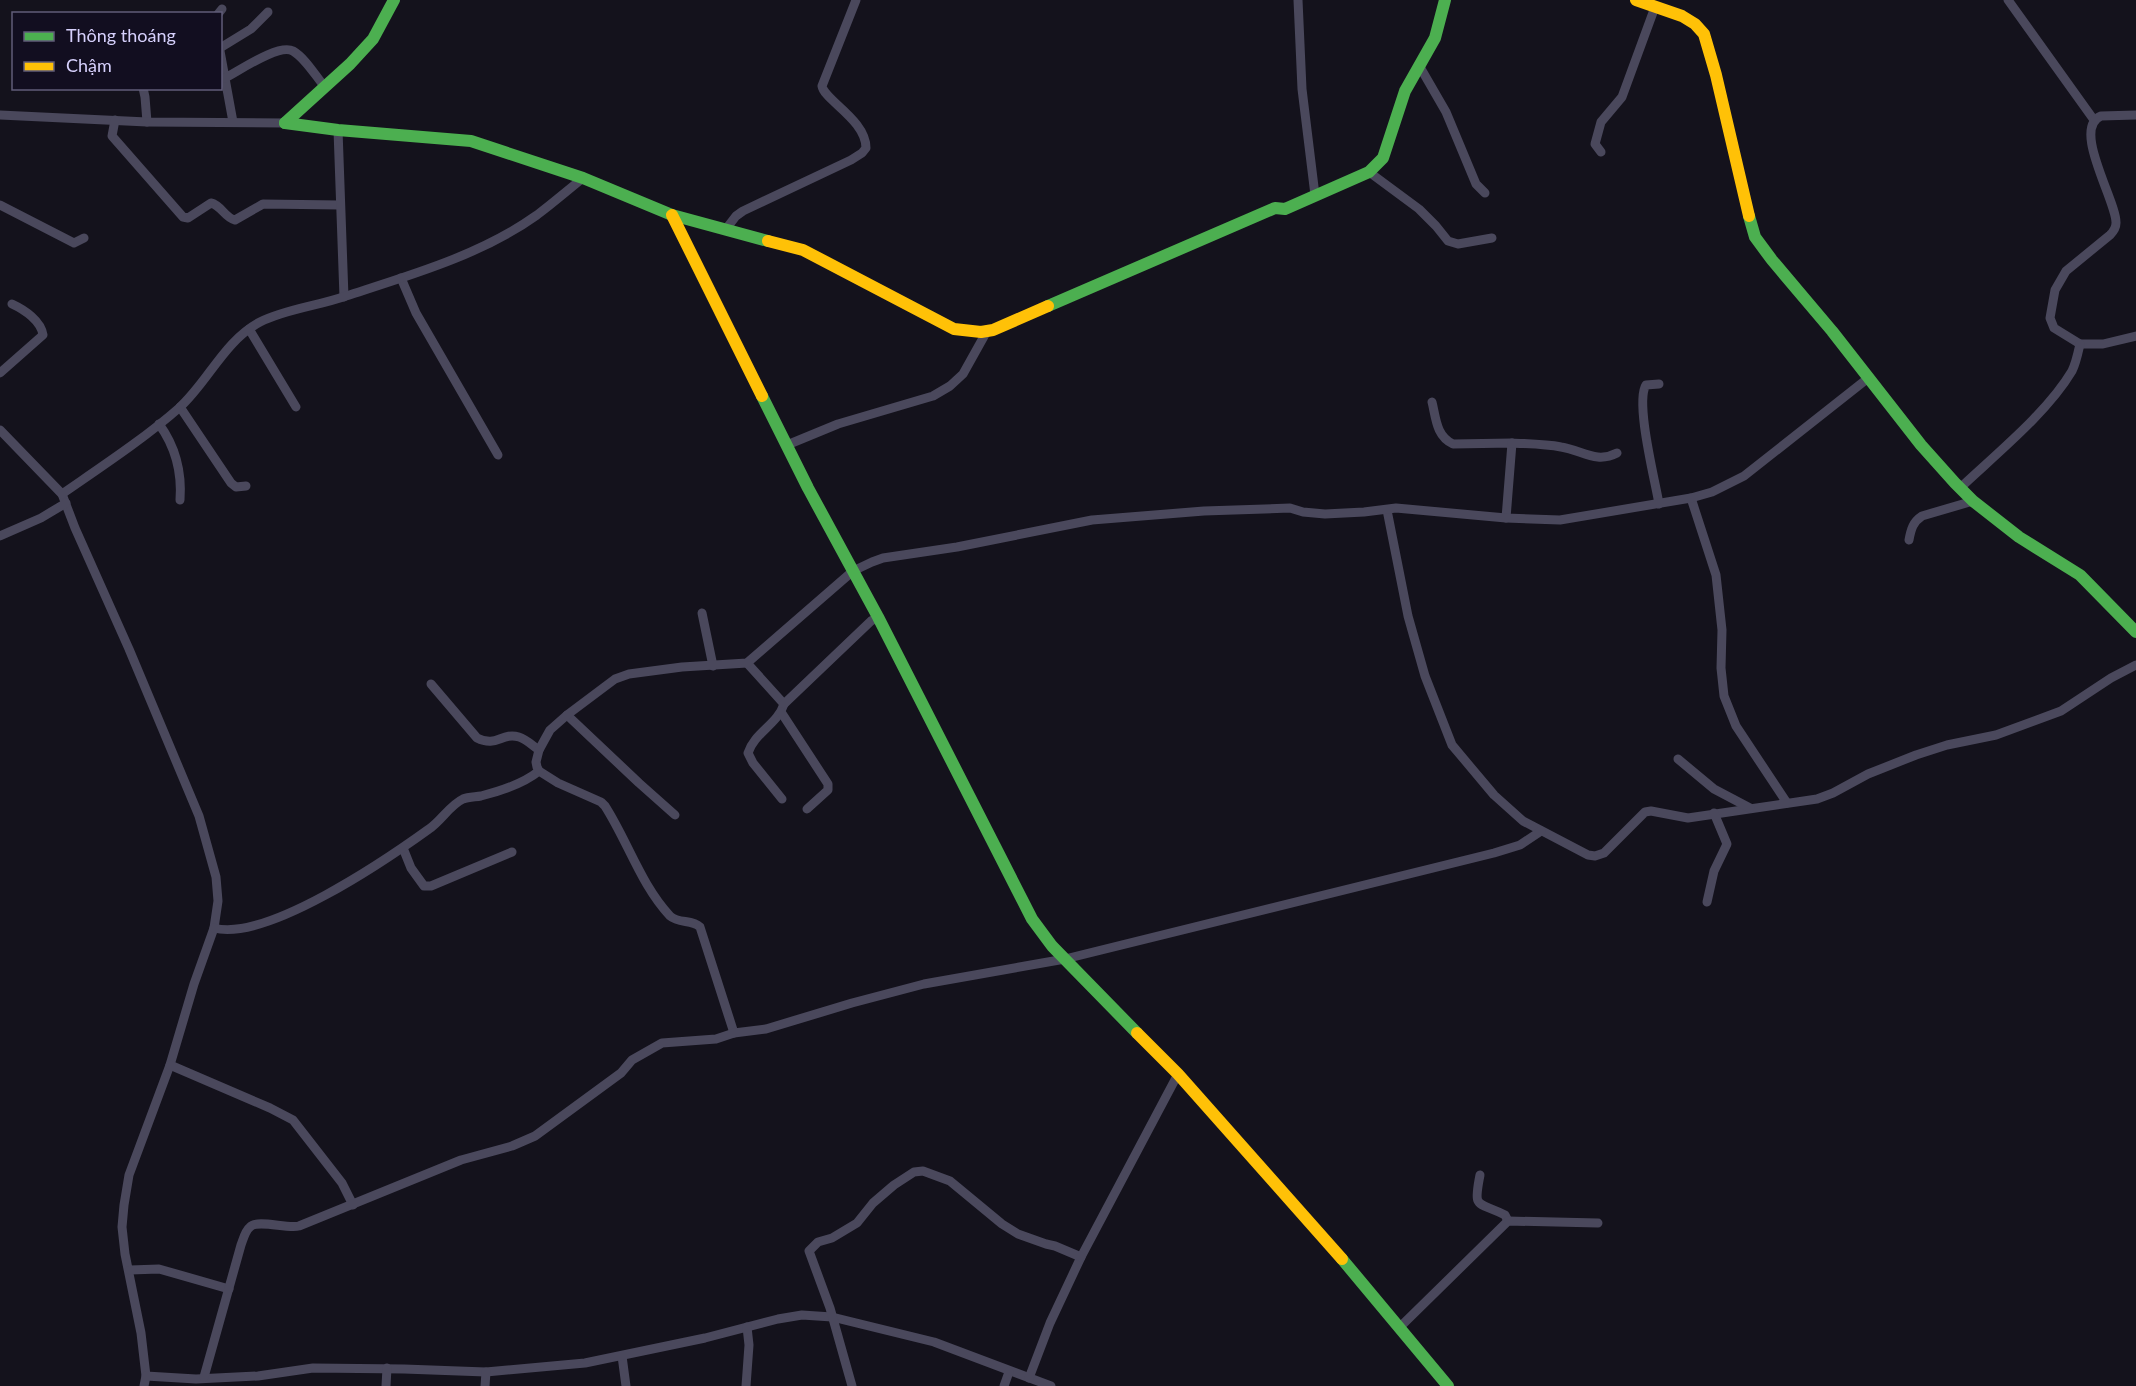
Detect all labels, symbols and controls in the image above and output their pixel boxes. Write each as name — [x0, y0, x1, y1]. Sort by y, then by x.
legend — [12, 12, 222, 90]
text: Thông thoáng — [66, 24, 176, 46]
text: Chậm — [66, 54, 112, 76]

